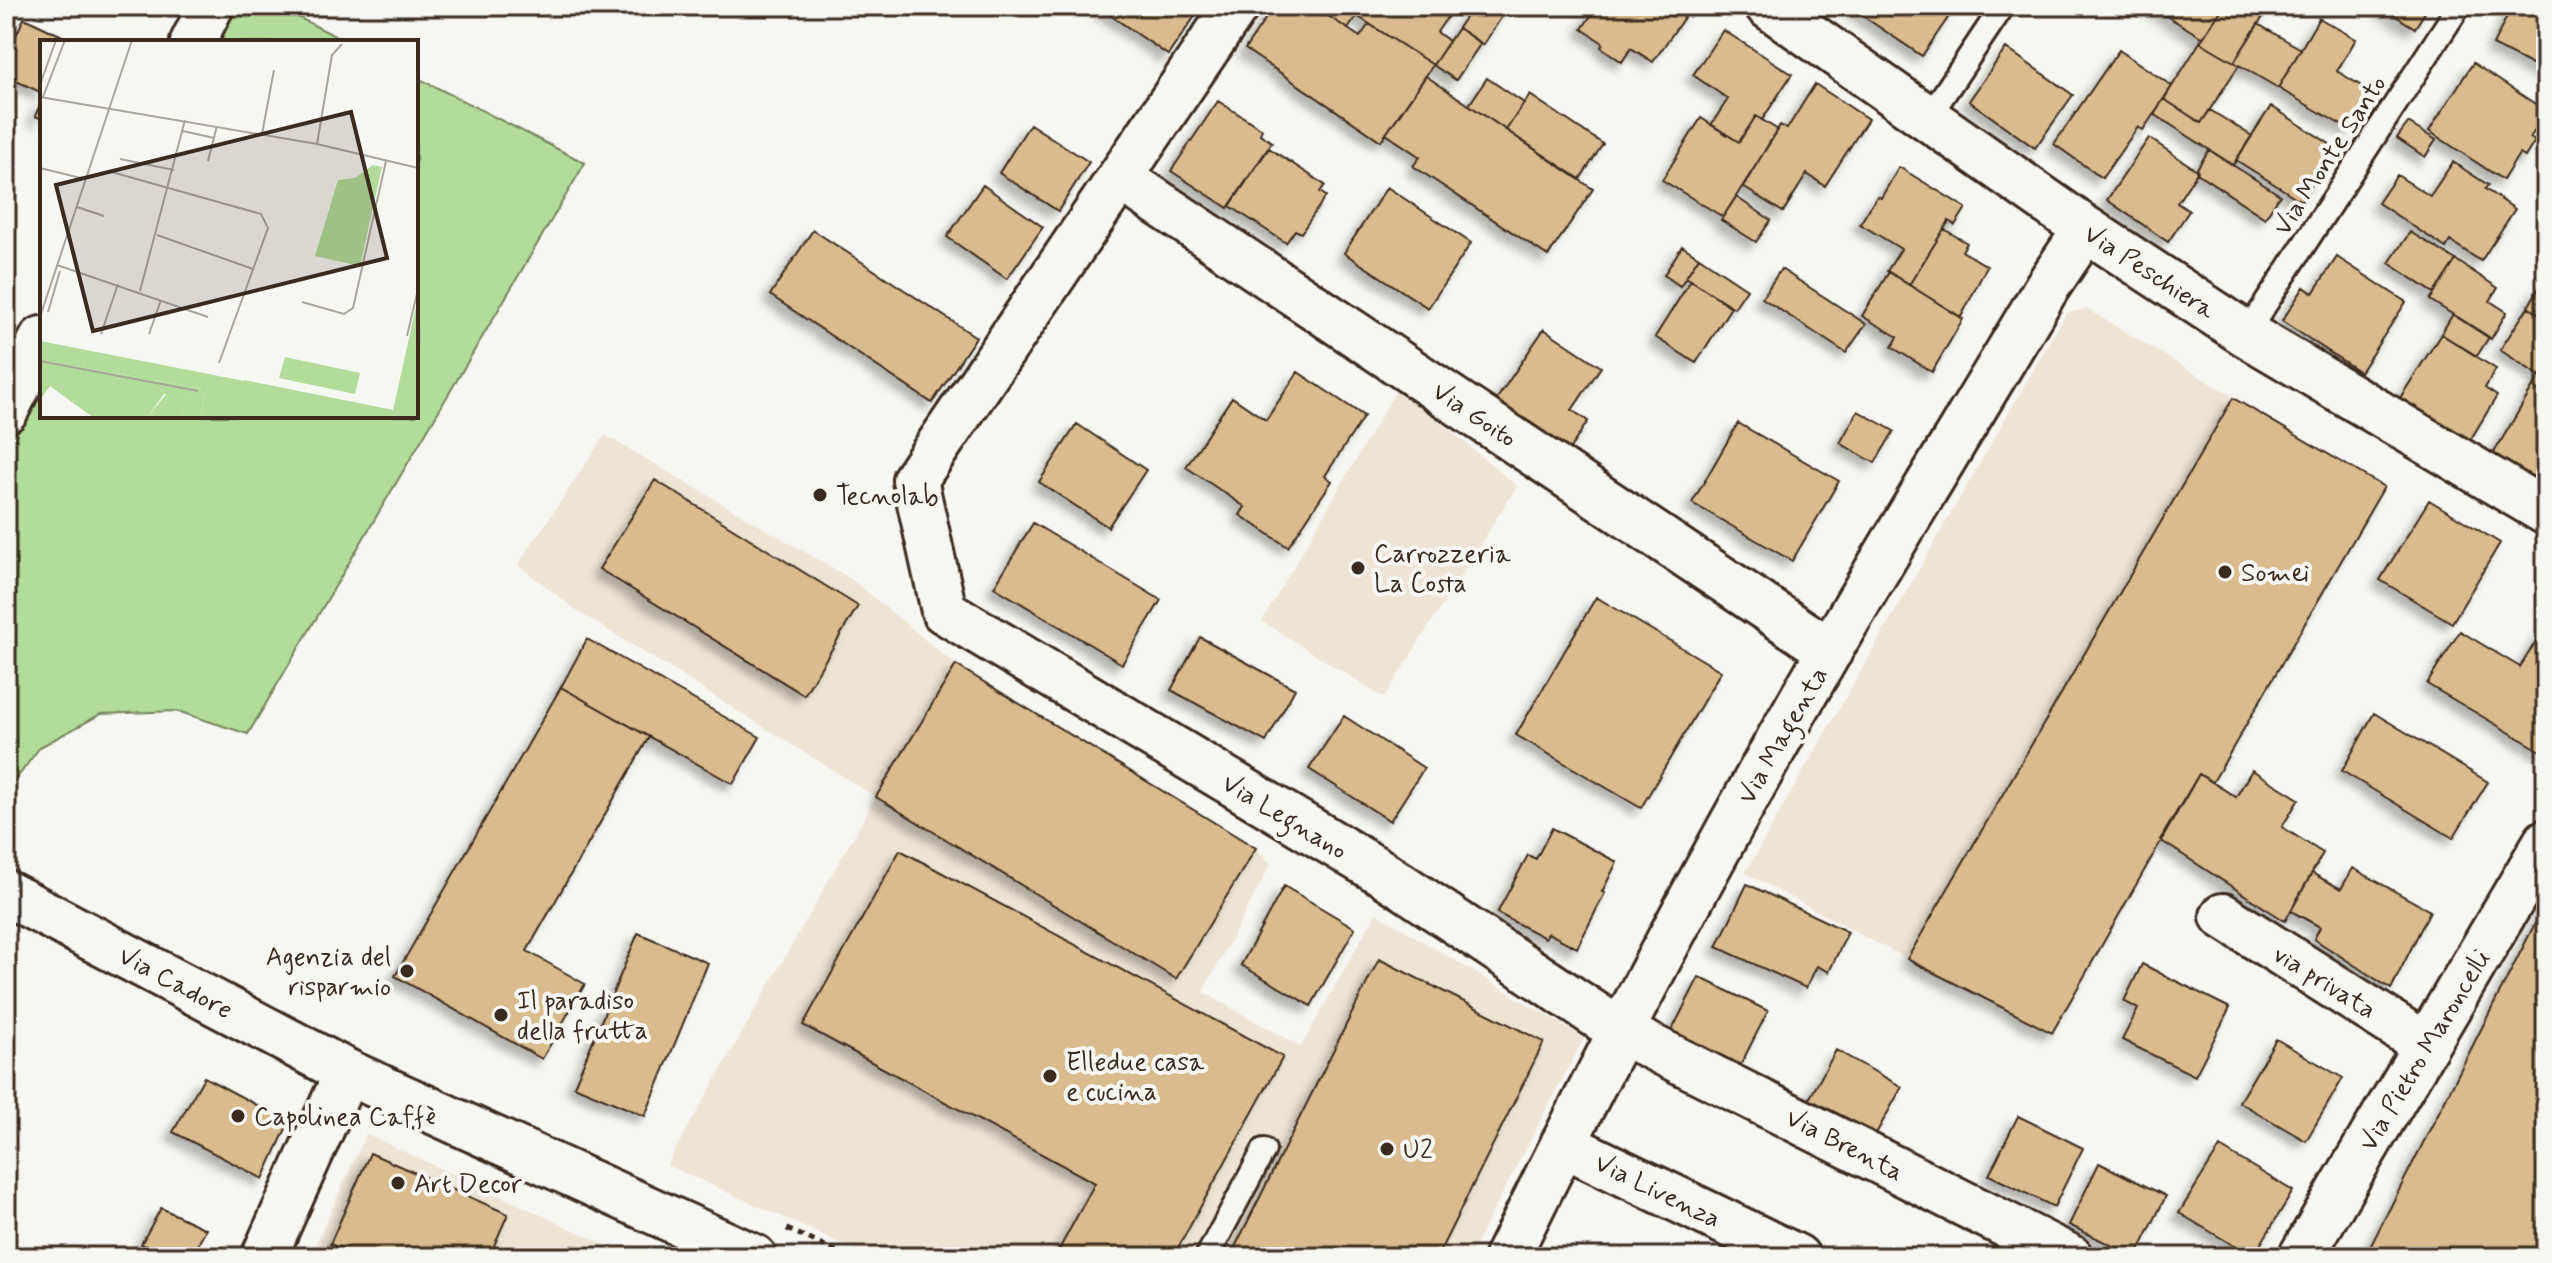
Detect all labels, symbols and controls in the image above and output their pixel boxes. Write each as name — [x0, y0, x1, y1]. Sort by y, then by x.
inset map — [40, 40, 418, 418]
street label: Via Monte Santo — [2266, 70, 2395, 243]
street label: Via Peschiera — [2077, 218, 2221, 328]
street label: Via Goito — [1425, 375, 1523, 456]
place label: Tecnolab — [836, 480, 939, 514]
marker: Tecnolab — [811, 486, 829, 504]
place label: Carrozzeria La Costa — [1374, 538, 1511, 602]
place label: Somei — [2241, 557, 2309, 591]
marker: Carrozzeria La Costa — [1349, 559, 1367, 577]
marker: Somei — [2216, 563, 2234, 581]
street label: Via Magenta — [1731, 661, 1839, 812]
street label: Via Legnano — [1214, 767, 1353, 871]
street label: via privata — [2266, 938, 2382, 1028]
street label: Via Cadore — [112, 940, 238, 1028]
place label: Agenzia del risparmio — [266, 941, 391, 1005]
street label: Via Pietro Maroncelli — [2352, 944, 2499, 1158]
marker: Agenzia del risparmio — [398, 962, 416, 980]
place label: Il paradiso della frutta — [517, 985, 648, 1049]
marker: Il paradiso della frutta — [492, 1006, 510, 1024]
place label: Elledue casa e cucina — [1066, 1046, 1205, 1110]
marker: Elledue casa e cucina — [1041, 1067, 1059, 1085]
place label: Capolinea Caffè — [254, 1101, 436, 1135]
street label: Via Brenta — [1779, 1102, 1909, 1190]
marker: Capolinea Caffè — [229, 1107, 247, 1125]
place label: U2 — [1403, 1134, 1433, 1168]
marker: U2 — [1378, 1140, 1396, 1158]
street label: Via Livenza — [1589, 1147, 1726, 1237]
place label: Art Decor — [414, 1168, 522, 1202]
marker: Art Decor — [389, 1174, 407, 1192]

